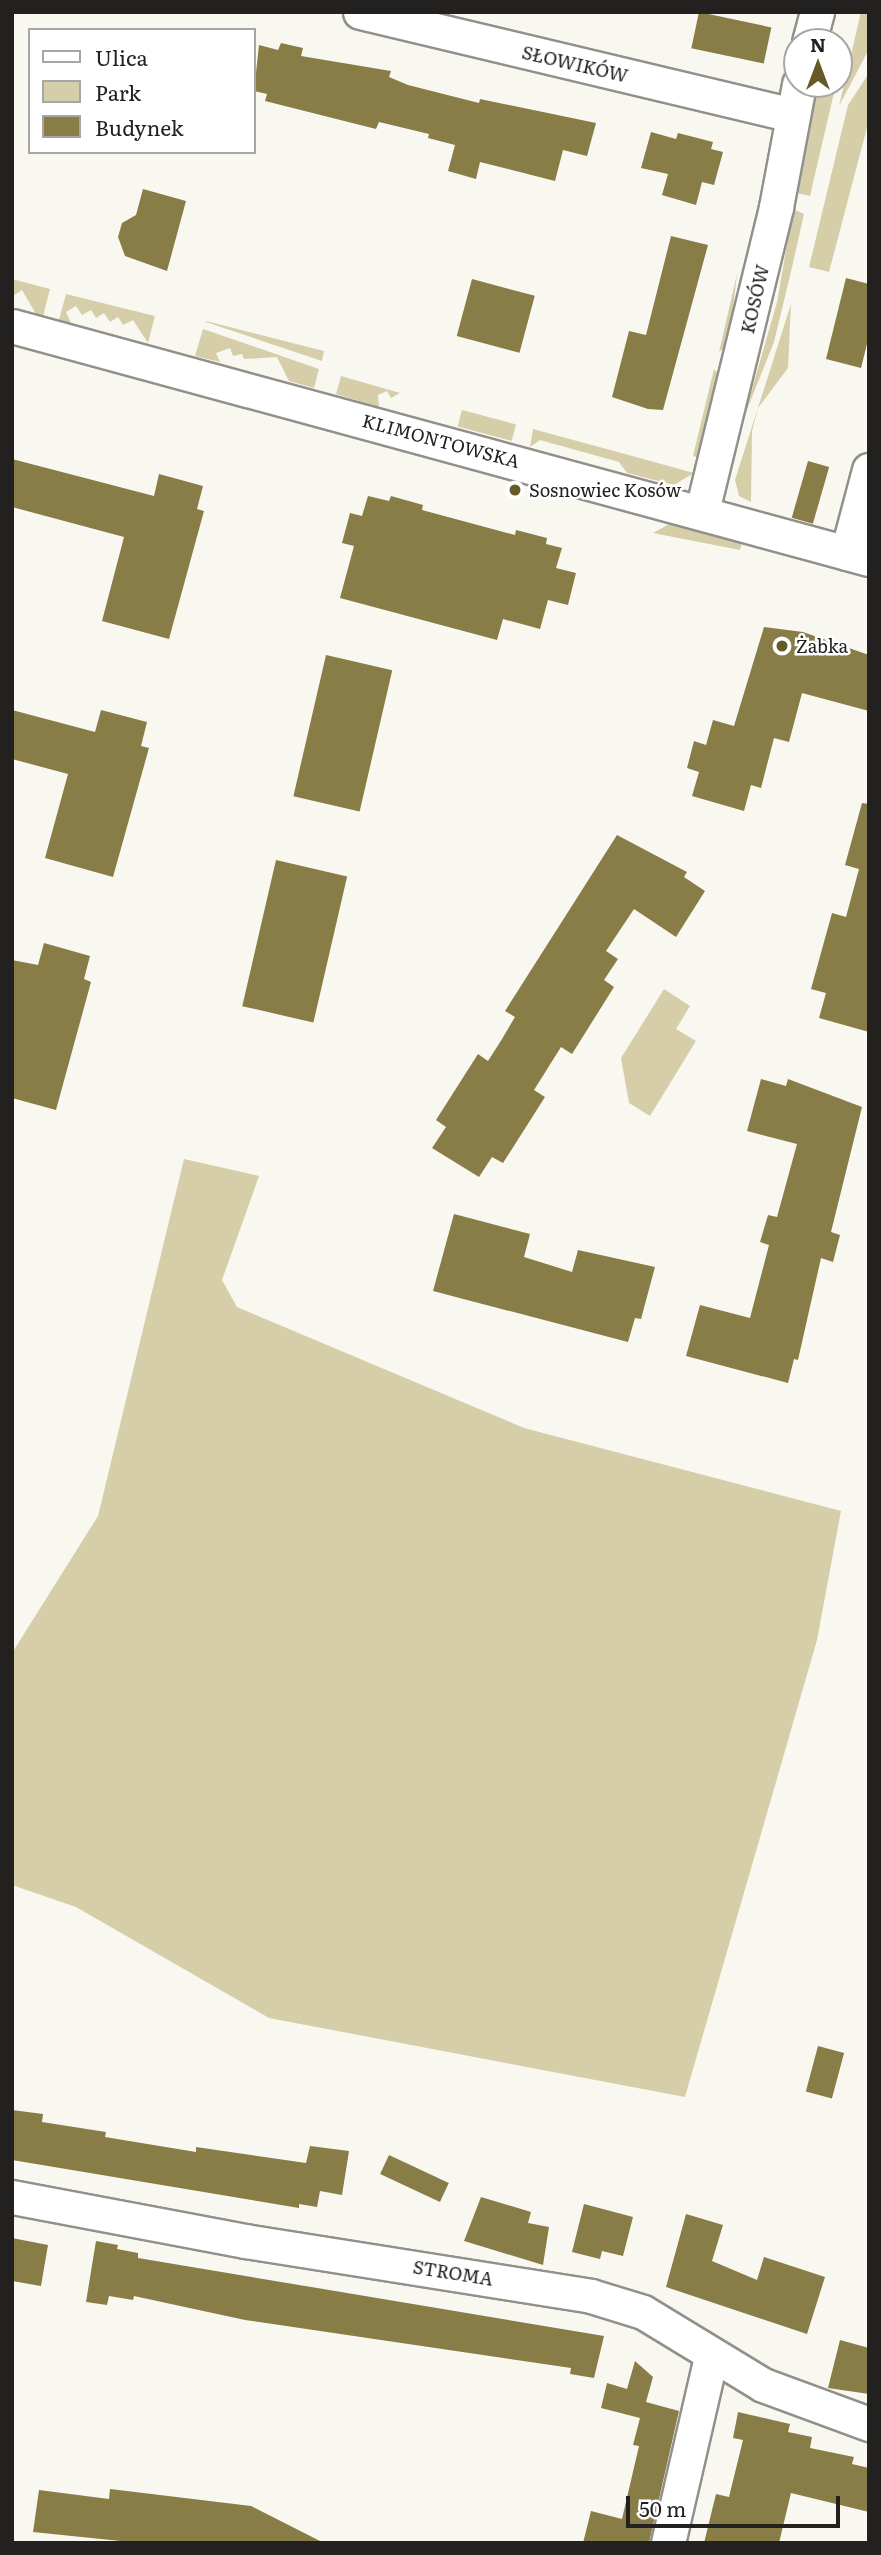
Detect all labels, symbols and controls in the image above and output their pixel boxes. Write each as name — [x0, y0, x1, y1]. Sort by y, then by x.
legend — [28, 28, 256, 154]
north arrow — [783, 28, 853, 98]
text: N — [810, 30, 826, 58]
text: Ulica — [95, 41, 148, 72]
street label: SŁOWIKÓW — [520, 41, 630, 87]
text: Park — [95, 76, 141, 107]
text: Budynek — [95, 111, 184, 142]
street label: KOSÓW — [737, 262, 773, 336]
street label: KLIMONTOWSKA — [360, 410, 522, 472]
place label: Sosnowiec Kosów — [529, 479, 681, 501]
marker: Sosnowiec Kosów — [507, 482, 523, 498]
place label: Żabka — [796, 635, 848, 657]
marker: Żabka — [774, 638, 790, 654]
street label: STROMA — [411, 2256, 495, 2290]
scale bar — [629, 2482, 842, 2526]
text: 50 m — [639, 2492, 686, 2523]

